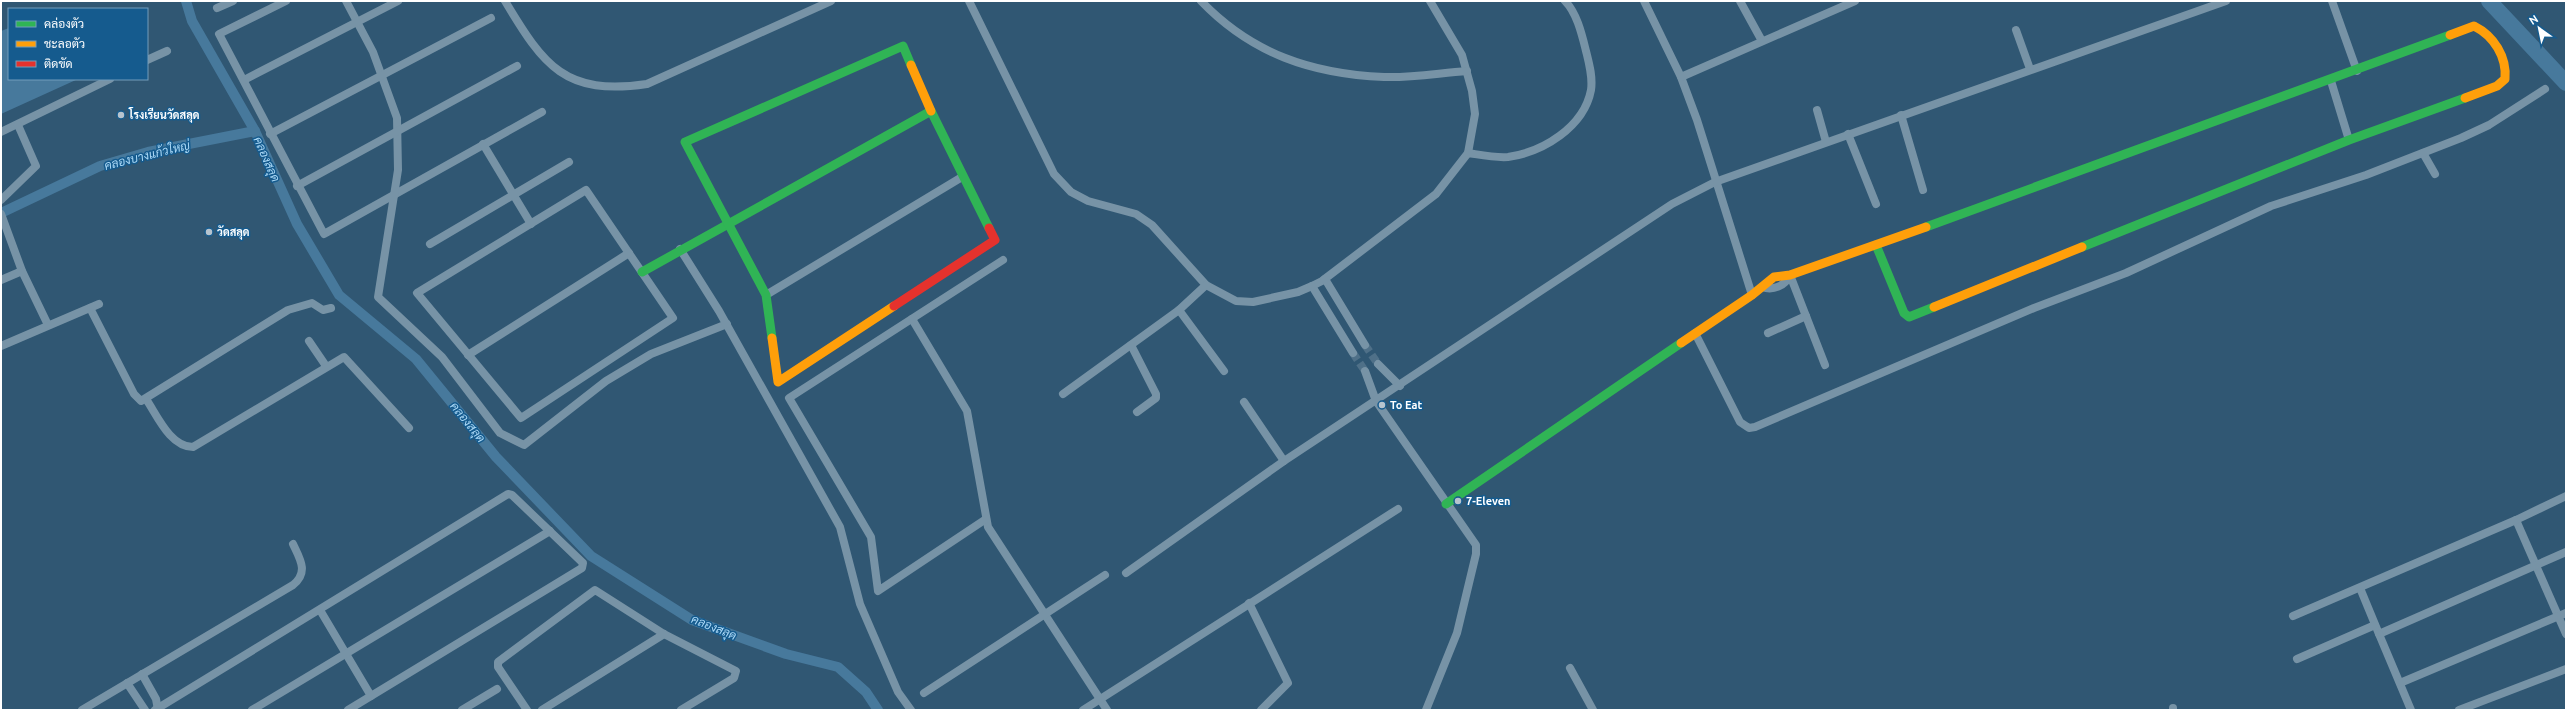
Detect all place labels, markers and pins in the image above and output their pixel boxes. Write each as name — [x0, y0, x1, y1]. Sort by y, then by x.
place label: โรงเรียนวัดสลุด — [128, 107, 200, 123]
marker: โรงเรียนวัดสลุด — [116, 110, 126, 120]
place label: วัดสลุด — [217, 225, 250, 240]
marker: วัดสลุด — [204, 227, 214, 237]
place label: To Eat — [1390, 399, 1422, 411]
marker: To Eat — [1377, 400, 1387, 410]
place label: 7-Eleven — [1466, 495, 1511, 507]
marker: 7-Eleven — [1453, 496, 1463, 506]

